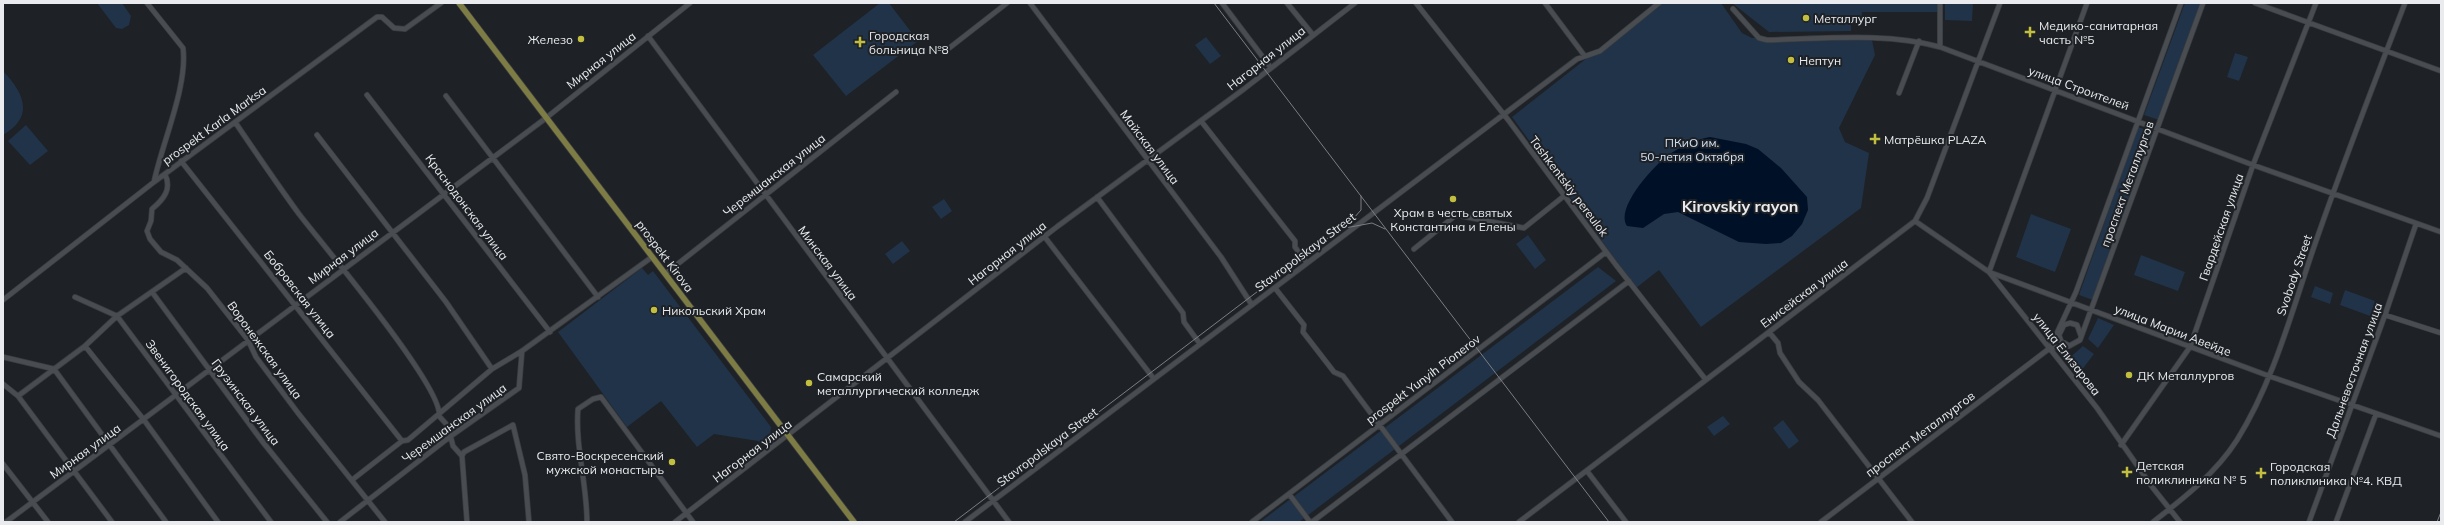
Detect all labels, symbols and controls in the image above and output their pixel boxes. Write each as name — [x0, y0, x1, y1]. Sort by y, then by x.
place label: Металлург — [1814, 11, 1878, 26]
marker: Металлург — [1801, 13, 1811, 23]
place label: Медико-санитарная часть №5 — [2039, 18, 2158, 47]
street label: Нагорная улица — [1224, 23, 1308, 93]
marker: Медико-санитарная часть №5 — [2024, 26, 2036, 38]
street label: Мирная улица — [563, 28, 639, 92]
place label: Городская больница №8 — [869, 28, 949, 57]
place label: Железо — [528, 32, 573, 47]
marker: Железо — [576, 34, 586, 44]
marker: Городская больница №8 — [854, 36, 866, 48]
place label: Нептун — [1799, 53, 1841, 68]
marker: Нептун — [1786, 55, 1796, 65]
street label: улица Строителей — [2027, 63, 2131, 113]
street label: prospekt Karla Marksa — [159, 82, 269, 168]
street label: Майская улица — [1117, 107, 1183, 187]
street label: проспект Металлургов — [2097, 119, 2157, 249]
street label: Черемшанская улица — [720, 130, 828, 220]
place label: Матрёшка PLAZA — [1884, 132, 1987, 147]
street label: Tashkentskiy pereulok — [1526, 133, 1612, 240]
marker: Матрёшка PLAZA — [1869, 133, 1881, 145]
park label: ПКиО им. 50-летия Октября — [1640, 135, 1744, 164]
street label: Краснодонская улица — [422, 151, 512, 263]
street label: Гвардейская улица — [2196, 171, 2246, 283]
marker: Храм в честь святых Константина и Елены — [1448, 194, 1458, 204]
district label: Kirovskiy rayon — [1682, 196, 1798, 216]
place label: Храм в честь святых Константина и Елены — [1390, 205, 1516, 234]
street label: Stavropolskaya Street — [1252, 209, 1358, 295]
street label: prospekt Kirova — [633, 217, 697, 295]
street label: Нагорная улица — [965, 218, 1049, 288]
street label: Минская улица — [795, 223, 861, 303]
street label: Мирная улица — [305, 225, 381, 287]
street label: Svobody Street — [2273, 233, 2315, 317]
street label: Бобровская улица — [261, 247, 339, 341]
street label: Енисейская улица — [1757, 255, 1851, 331]
street label: Воронежская улица — [224, 298, 306, 402]
street label: Дальневосточная улица — [2323, 300, 2385, 440]
street label: улица Марии Авейде — [2113, 301, 2234, 359]
place label: Никольский Храм — [662, 303, 766, 318]
marker: Никольский Храм — [649, 305, 659, 315]
street label: улица Елизарова — [2030, 310, 2104, 398]
street label: prospekt Yunyih Pionerov — [1363, 331, 1484, 427]
street label: Звенигородская улица — [143, 336, 233, 454]
street label: Грузинская улица — [209, 356, 283, 448]
place label: ДК Металлургов — [2137, 368, 2235, 383]
place label: Самарский металлургический колледж — [817, 369, 980, 398]
marker: ДК Металлургов — [2124, 370, 2134, 380]
marker: Самарский металлургический колледж — [804, 378, 814, 388]
street label: Черемшанская улица — [399, 380, 509, 466]
street label: проспект Металлургов — [1862, 388, 1978, 480]
street label: Stavropolskaya Street — [994, 404, 1100, 490]
street label: Нагорная улица — [709, 416, 795, 486]
street label: Мирная улица — [47, 420, 123, 482]
place label: Свято-Воскресенский мужской монастырь — [536, 448, 664, 477]
marker: Свято-Воскресенский мужской монастырь — [667, 457, 677, 467]
place label: Детская поликлинника № 5 — [2136, 458, 2247, 487]
place label: Городская поликлиника №4. КВД — [2270, 459, 2402, 488]
marker: Детская поликлинника № 5 — [2121, 466, 2133, 478]
marker: Городская поликлиника №4. КВД — [2255, 467, 2267, 479]

